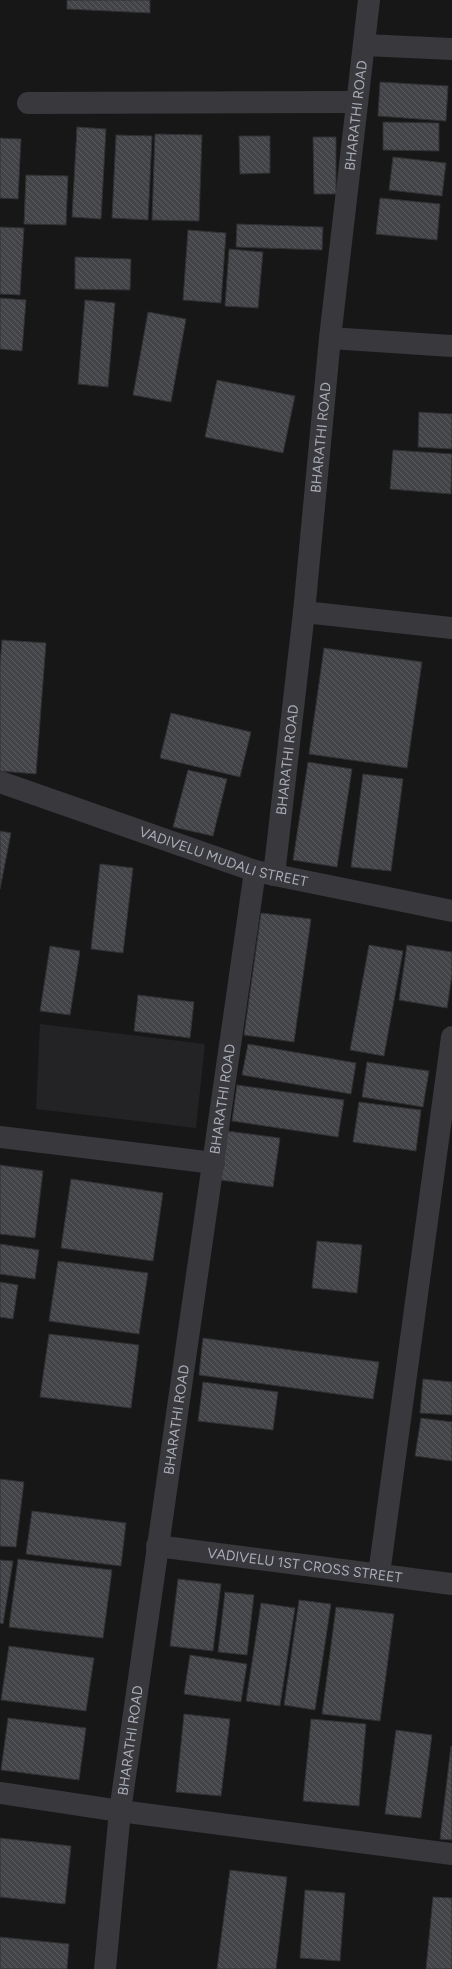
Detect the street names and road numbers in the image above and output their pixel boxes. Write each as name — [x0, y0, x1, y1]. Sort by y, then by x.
street label: BHARATHI ROAD — [341, 59, 370, 171]
street label: BHARATHI ROAD — [307, 381, 334, 494]
street label: BHARATHI ROAD — [272, 704, 302, 816]
street label: VADIVELU MUDALI STREET — [137, 823, 310, 890]
street label: BHARATHI ROAD — [206, 1043, 239, 1155]
street label: BHARATHI ROAD — [160, 1364, 192, 1476]
street label: VADIVELU 1ST CROSS STREET — [206, 1544, 403, 1586]
street label: BHARATHI ROAD — [114, 1684, 146, 1797]

